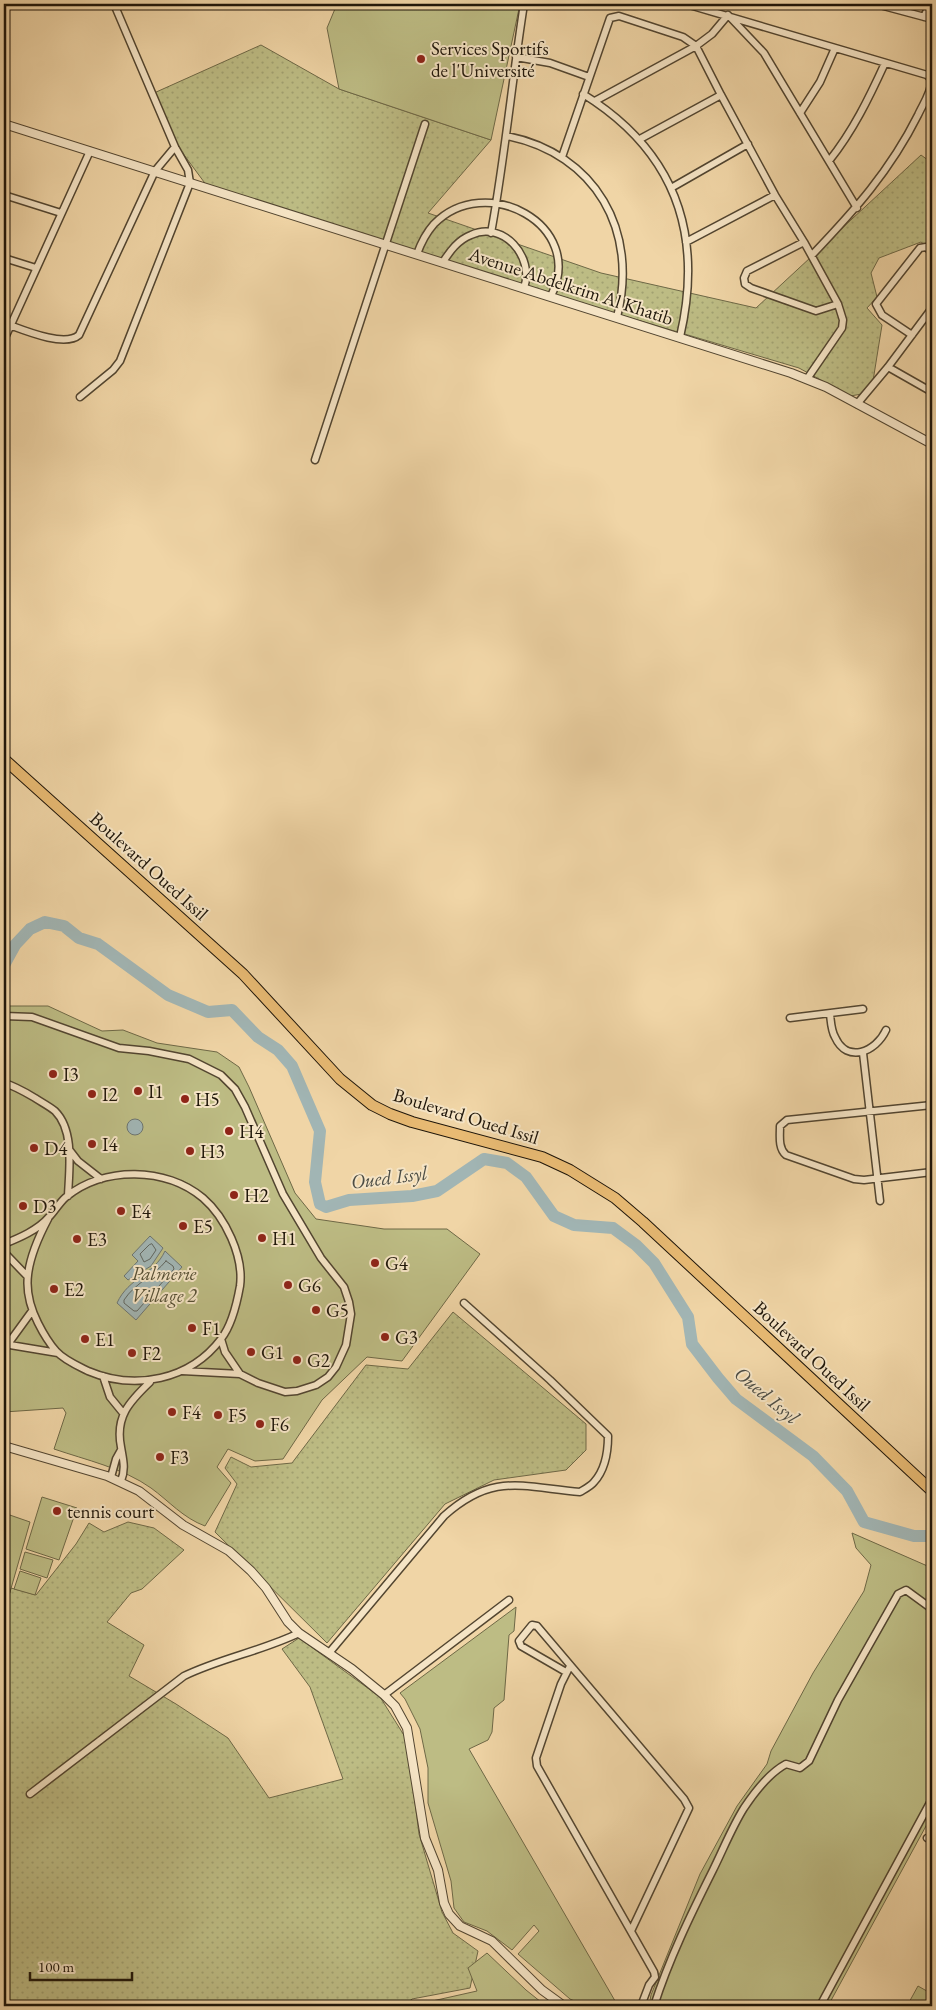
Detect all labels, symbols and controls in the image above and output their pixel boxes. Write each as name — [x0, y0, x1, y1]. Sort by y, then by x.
place label: Services Sportifs de l'Université — [431, 36, 549, 83]
marker: Services Sportifs de l'Université — [415, 53, 427, 65]
street label: Avenue Abdelkrim Al Khatib — [465, 241, 677, 331]
street label: Boulevard Oued Issil — [85, 806, 214, 926]
place label: I3 — [63, 1062, 79, 1087]
marker: I3 — [47, 1068, 59, 1080]
place label: I1 — [148, 1079, 164, 1104]
place label: I2 — [102, 1082, 118, 1107]
street label: Boulevard Oued Issil — [390, 1082, 542, 1150]
marker: I1 — [132, 1085, 144, 1097]
place label: H5 — [195, 1087, 220, 1112]
marker: I2 — [86, 1088, 98, 1100]
marker: H5 — [179, 1093, 191, 1105]
place label: H4 — [239, 1119, 264, 1144]
marker: H4 — [223, 1125, 235, 1137]
place label: I4 — [102, 1132, 118, 1157]
place label: D4 — [44, 1136, 68, 1161]
marker: I4 — [86, 1138, 98, 1150]
place label: H3 — [200, 1139, 225, 1164]
marker: D4 — [28, 1142, 40, 1154]
marker: H3 — [184, 1145, 196, 1157]
water label: Oued Issyl — [349, 1159, 430, 1195]
place label: H2 — [244, 1183, 269, 1208]
marker: H2 — [228, 1189, 240, 1201]
place label: D3 — [33, 1194, 56, 1219]
place label: E4 — [131, 1199, 152, 1224]
marker: D3 — [17, 1200, 29, 1212]
marker: E4 — [115, 1205, 127, 1217]
place label: E5 — [193, 1214, 213, 1239]
marker: E5 — [177, 1220, 189, 1232]
place label: H1 — [272, 1226, 297, 1251]
place label: E3 — [87, 1227, 107, 1252]
marker: H1 — [256, 1232, 268, 1244]
marker: E3 — [71, 1233, 83, 1245]
place label: G4 — [385, 1251, 409, 1276]
marker: G4 — [369, 1257, 381, 1269]
park label: Palmerie Village 2 — [132, 1261, 197, 1308]
place label: G6 — [298, 1273, 321, 1298]
place label: E2 — [64, 1277, 84, 1302]
marker: G6 — [282, 1279, 294, 1291]
marker: E2 — [48, 1283, 60, 1295]
street label: Boulevard Oued Issil — [748, 1295, 876, 1417]
place label: G5 — [326, 1298, 349, 1323]
marker: G5 — [310, 1304, 322, 1316]
place label: F1 — [202, 1316, 221, 1341]
marker: F1 — [186, 1322, 198, 1334]
place label: G3 — [395, 1325, 418, 1350]
place label: E1 — [95, 1327, 115, 1352]
marker: G3 — [379, 1331, 391, 1343]
marker: E1 — [79, 1333, 91, 1345]
place label: G1 — [261, 1340, 284, 1365]
place label: F2 — [142, 1341, 161, 1366]
marker: G1 — [245, 1346, 257, 1358]
marker: F2 — [126, 1347, 138, 1359]
place label: G2 — [307, 1348, 330, 1373]
marker: G2 — [291, 1354, 303, 1366]
water label: Oued Issyl — [729, 1360, 806, 1430]
place label: F4 — [182, 1400, 202, 1425]
place label: F5 — [228, 1403, 247, 1428]
marker: F4 — [166, 1406, 178, 1418]
marker: F5 — [212, 1409, 224, 1421]
place label: F6 — [270, 1412, 289, 1437]
marker: F6 — [254, 1418, 266, 1430]
place label: F3 — [170, 1445, 189, 1470]
marker: F3 — [154, 1451, 166, 1463]
place label: tennis court — [67, 1499, 154, 1524]
marker: tennis court — [51, 1505, 63, 1517]
scale bar — [30, 1950, 132, 1982]
text: 100 m — [38, 1957, 75, 1976]

